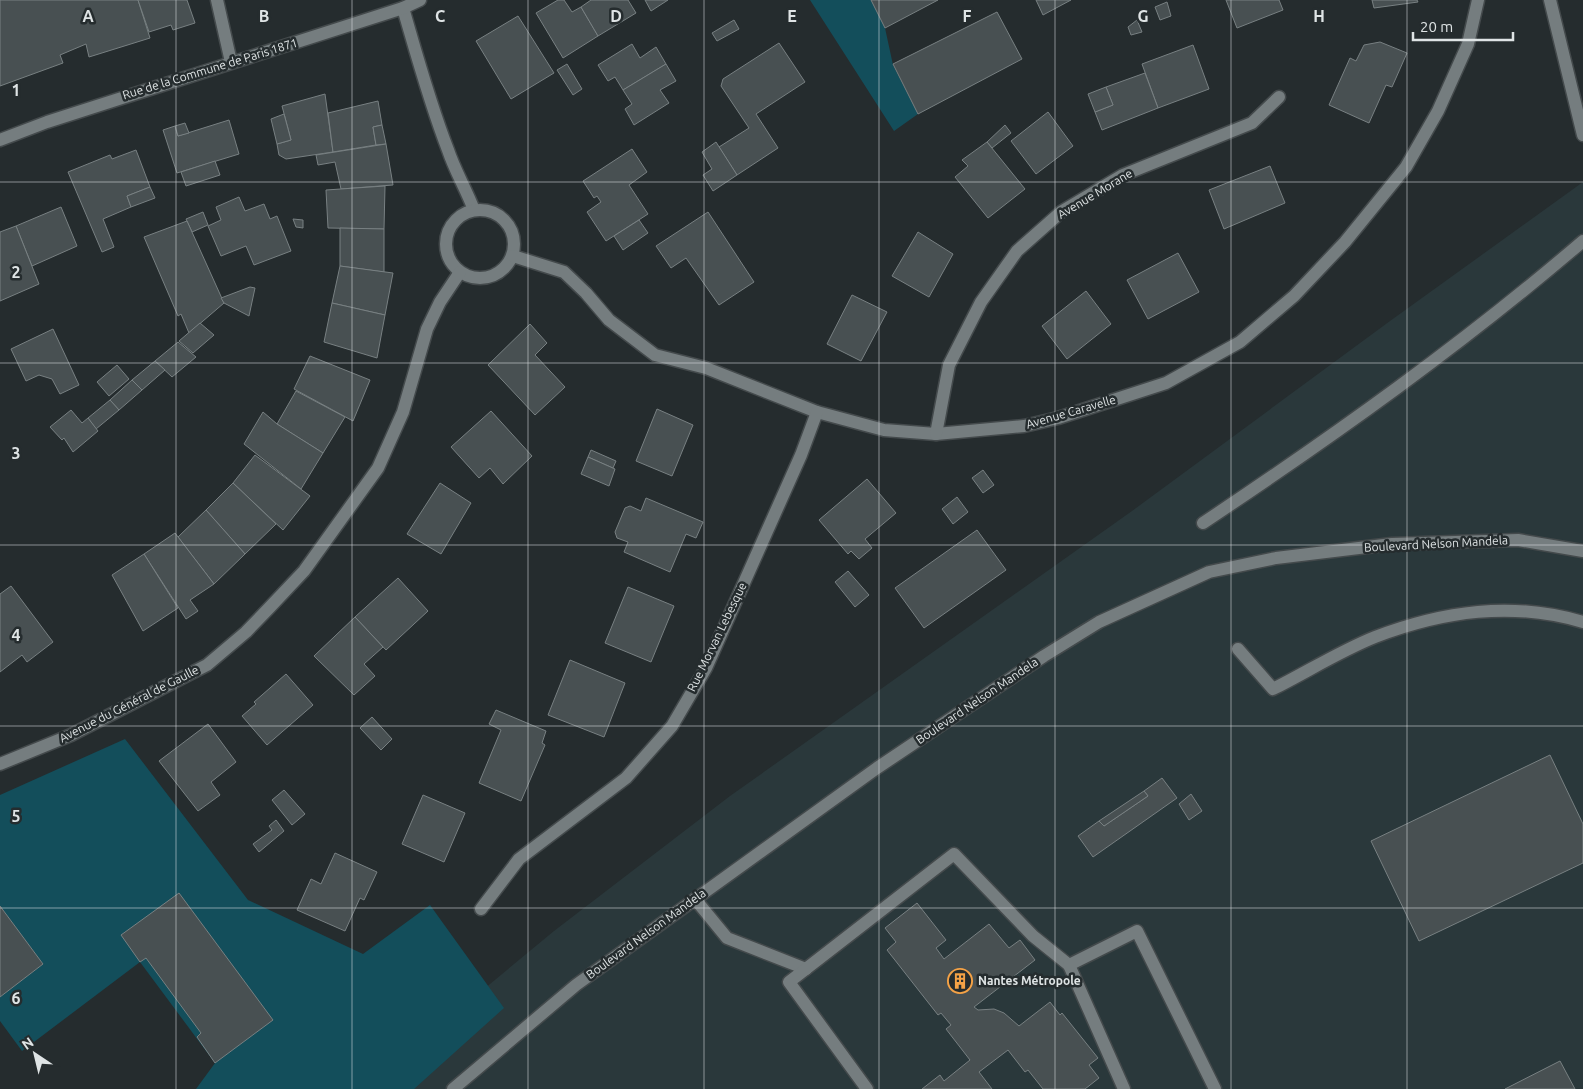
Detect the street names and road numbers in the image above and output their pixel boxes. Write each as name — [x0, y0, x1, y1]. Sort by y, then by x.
street label: Rue de la Commune de Paris 1871 — [121, 36, 299, 101]
street label: Avenue Morane — [1055, 166, 1134, 221]
street label: Avenue Caravelle — [1024, 392, 1117, 431]
street label: Boulevard Nelson Mandela — [1364, 533, 1508, 554]
street label: Rue Morvan Lebesque — [684, 580, 749, 693]
street label: Boulevard Nelson Mandela — [913, 655, 1040, 746]
street label: Avenue du Général de Gaulle — [57, 663, 201, 744]
street label: Boulevard Nelson Mandela — [584, 886, 708, 981]

